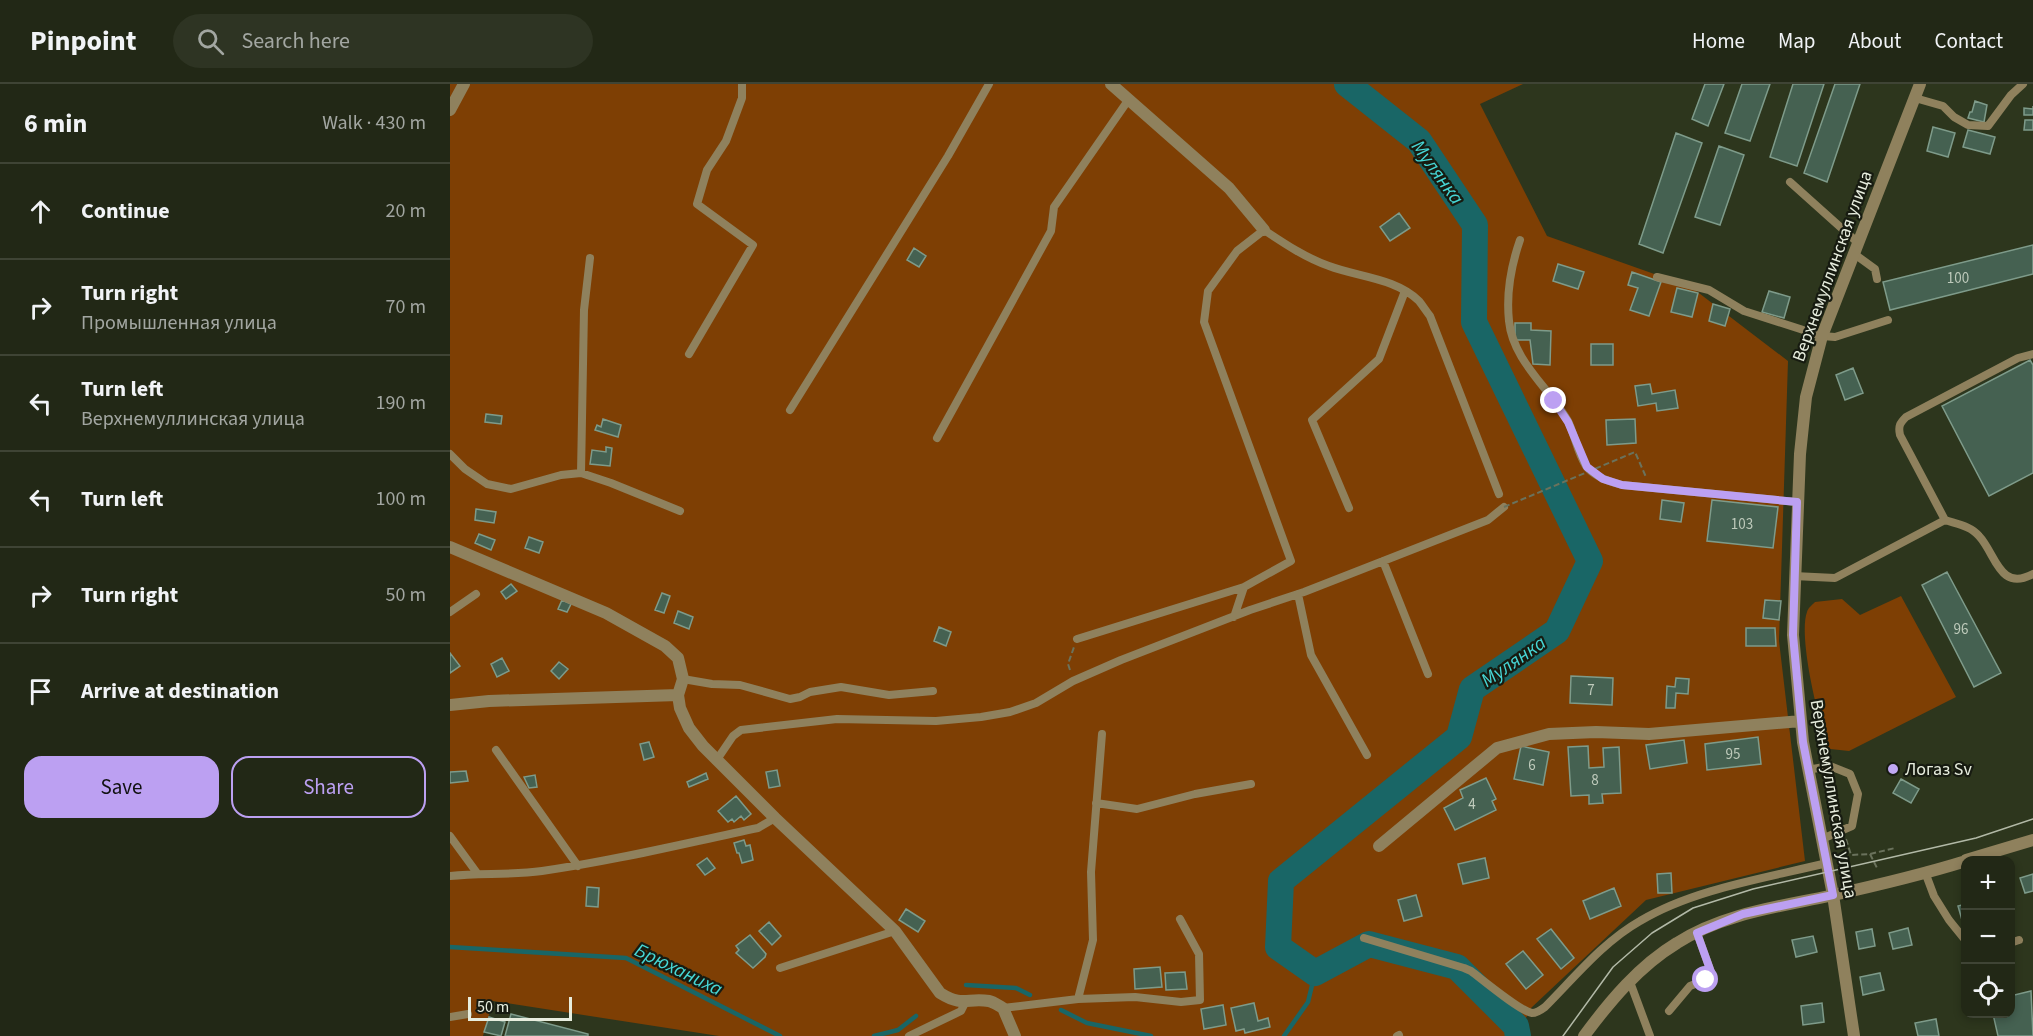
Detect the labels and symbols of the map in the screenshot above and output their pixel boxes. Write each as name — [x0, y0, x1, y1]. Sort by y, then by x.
water label: Мулянка — [1404, 135, 1470, 211]
street label: Верхнемуллинская улица — [1786, 167, 1879, 365]
house number: 100 — [1947, 268, 1969, 289]
route end — [1540, 387, 1566, 413]
house number: 103 — [1731, 514, 1753, 535]
house number: 96 — [1954, 619, 1968, 640]
water label: Мулянка — [1475, 629, 1552, 694]
house number: 7 — [1587, 680, 1595, 701]
street label: Верхнемуллинская улица — [1804, 698, 1863, 900]
house number: 95 — [1726, 744, 1740, 765]
house number: 6 — [1528, 755, 1536, 776]
place label: Логаз Sv — [1905, 757, 1972, 782]
marker: Логаз Sv — [1886, 762, 1900, 776]
house number: 8 — [1591, 770, 1599, 791]
house number: 4 — [1468, 794, 1476, 815]
water label: Брюханиха — [630, 937, 728, 1003]
route start — [1692, 966, 1718, 992]
scale bar — [468, 994, 572, 1022]

